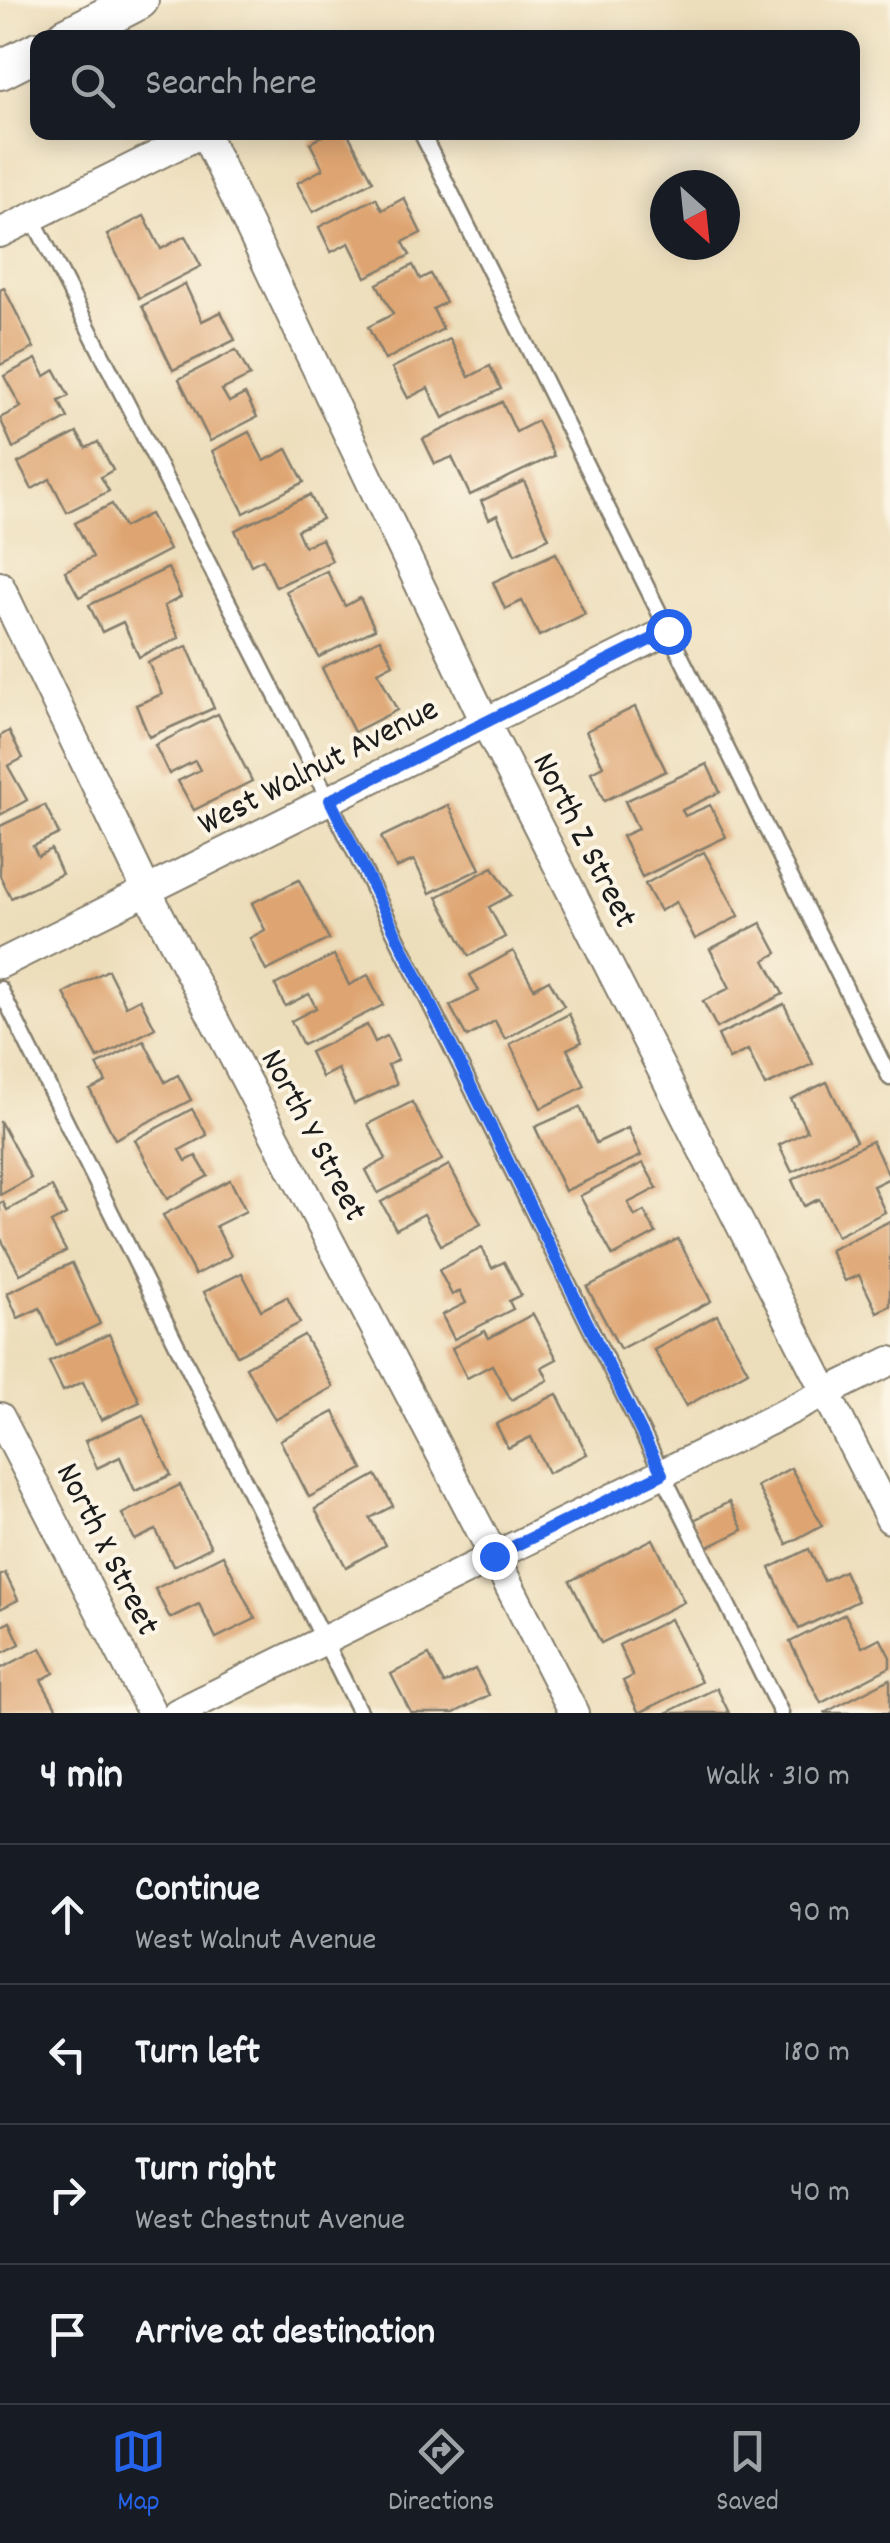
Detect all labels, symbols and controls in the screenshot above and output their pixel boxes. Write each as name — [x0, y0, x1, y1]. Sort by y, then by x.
search box — [30, 30, 860, 140]
icon: search — [65, 58, 120, 113]
text: Search here — [145, 58, 317, 113]
north arrow — [650, 170, 740, 260]
route start — [646, 609, 692, 655]
street label: West Walnut Avenue — [190, 686, 448, 851]
street label: North Z Street — [517, 745, 648, 938]
street label: North Y Street — [245, 1041, 378, 1231]
street label: North X Street — [41, 1455, 171, 1646]
route end — [472, 1534, 518, 1580]
text: 4 min — [40, 1748, 123, 1808]
text: Walk · 310 m — [706, 1755, 850, 1801]
text: Continue — [135, 1864, 260, 1919]
icon: ahead — [40, 1887, 95, 1942]
text: 90 m — [789, 1891, 850, 1937]
text: West Walnut Avenue — [135, 1919, 376, 1965]
icon: left — [40, 2027, 95, 2082]
text: Turn left — [135, 2027, 260, 2082]
text: 180 m — [783, 2031, 850, 2077]
text: Turn right — [135, 2144, 276, 2199]
icon: right — [40, 2167, 95, 2222]
text: 40 m — [790, 2171, 850, 2217]
text: West Chestnut Avenue — [135, 2199, 405, 2245]
icon: arrive — [40, 2307, 95, 2362]
text: Arrive at destination — [135, 2307, 435, 2362]
tab: Map — [111, 2424, 166, 2524]
tab: Directions — [388, 2424, 494, 2524]
tab: Saved — [716, 2424, 779, 2524]

